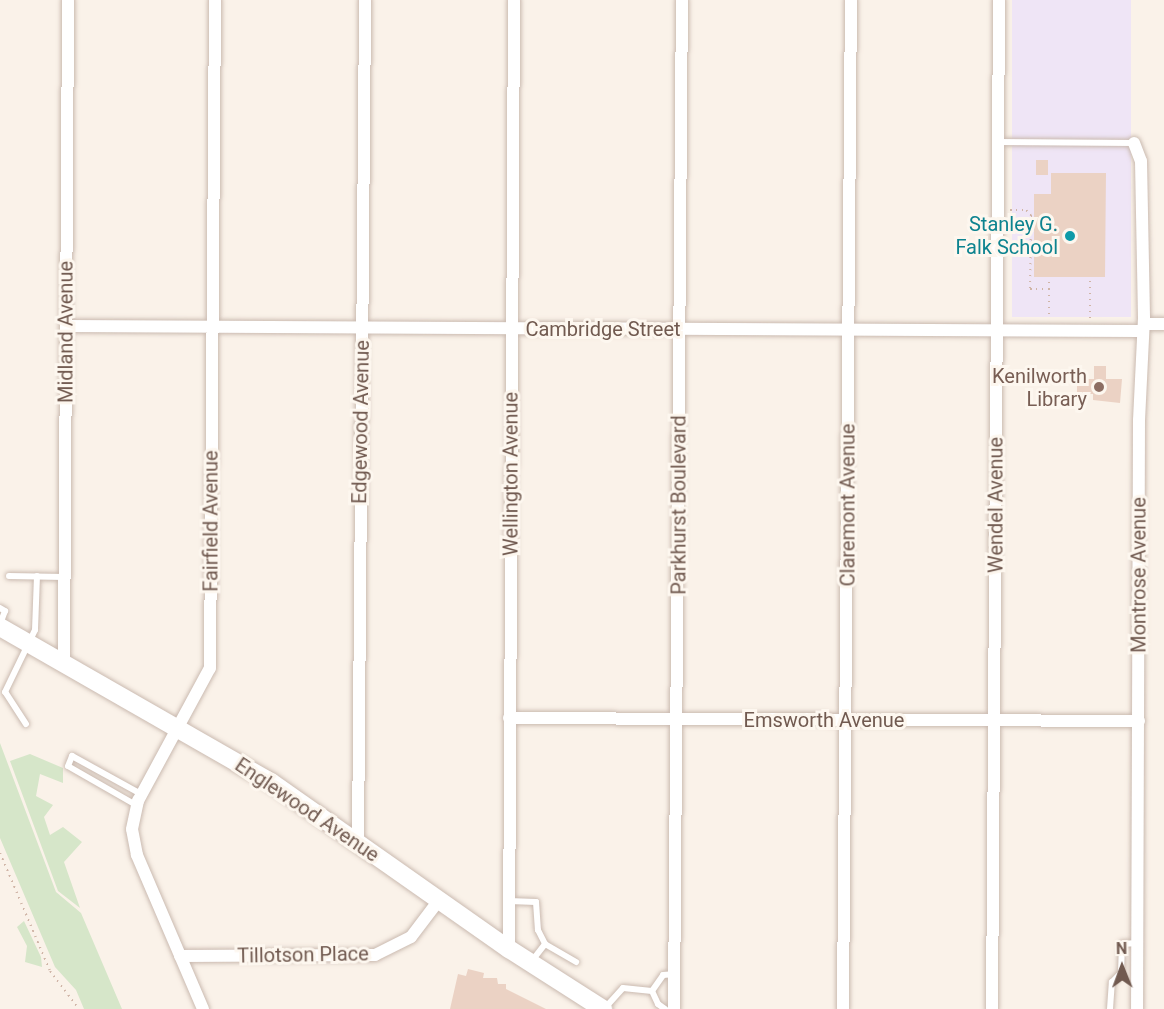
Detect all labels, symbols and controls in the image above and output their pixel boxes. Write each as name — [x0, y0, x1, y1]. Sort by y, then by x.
place label: Stanley G. Falk School — [955, 213, 1058, 260]
marker: Stanley G. Falk School — [1063, 229, 1077, 243]
street label: Midland Avenue — [54, 261, 78, 403]
street label: Cambridge Street — [525, 317, 681, 341]
street label: Edgewood Avenue — [348, 340, 374, 504]
place label: Kenilworth Library — [992, 364, 1087, 411]
marker: Kenilworth Library — [1092, 380, 1106, 394]
street label: Wellington Avenue — [499, 392, 523, 556]
street label: Parkhurst Boulevard — [667, 415, 691, 595]
street label: Claremont Avenue — [836, 424, 860, 586]
street label: Wendel Avenue — [984, 437, 1008, 573]
street label: Fairfield Avenue — [199, 450, 223, 592]
street label: Montrose Avenue — [1127, 497, 1151, 653]
street label: Emsworth Avenue — [744, 708, 904, 732]
street label: Englewood Avenue — [230, 753, 384, 867]
north arrow — [1092, 937, 1152, 997]
text: N — [1116, 939, 1127, 958]
street label: Tillotson Place — [237, 942, 369, 968]

